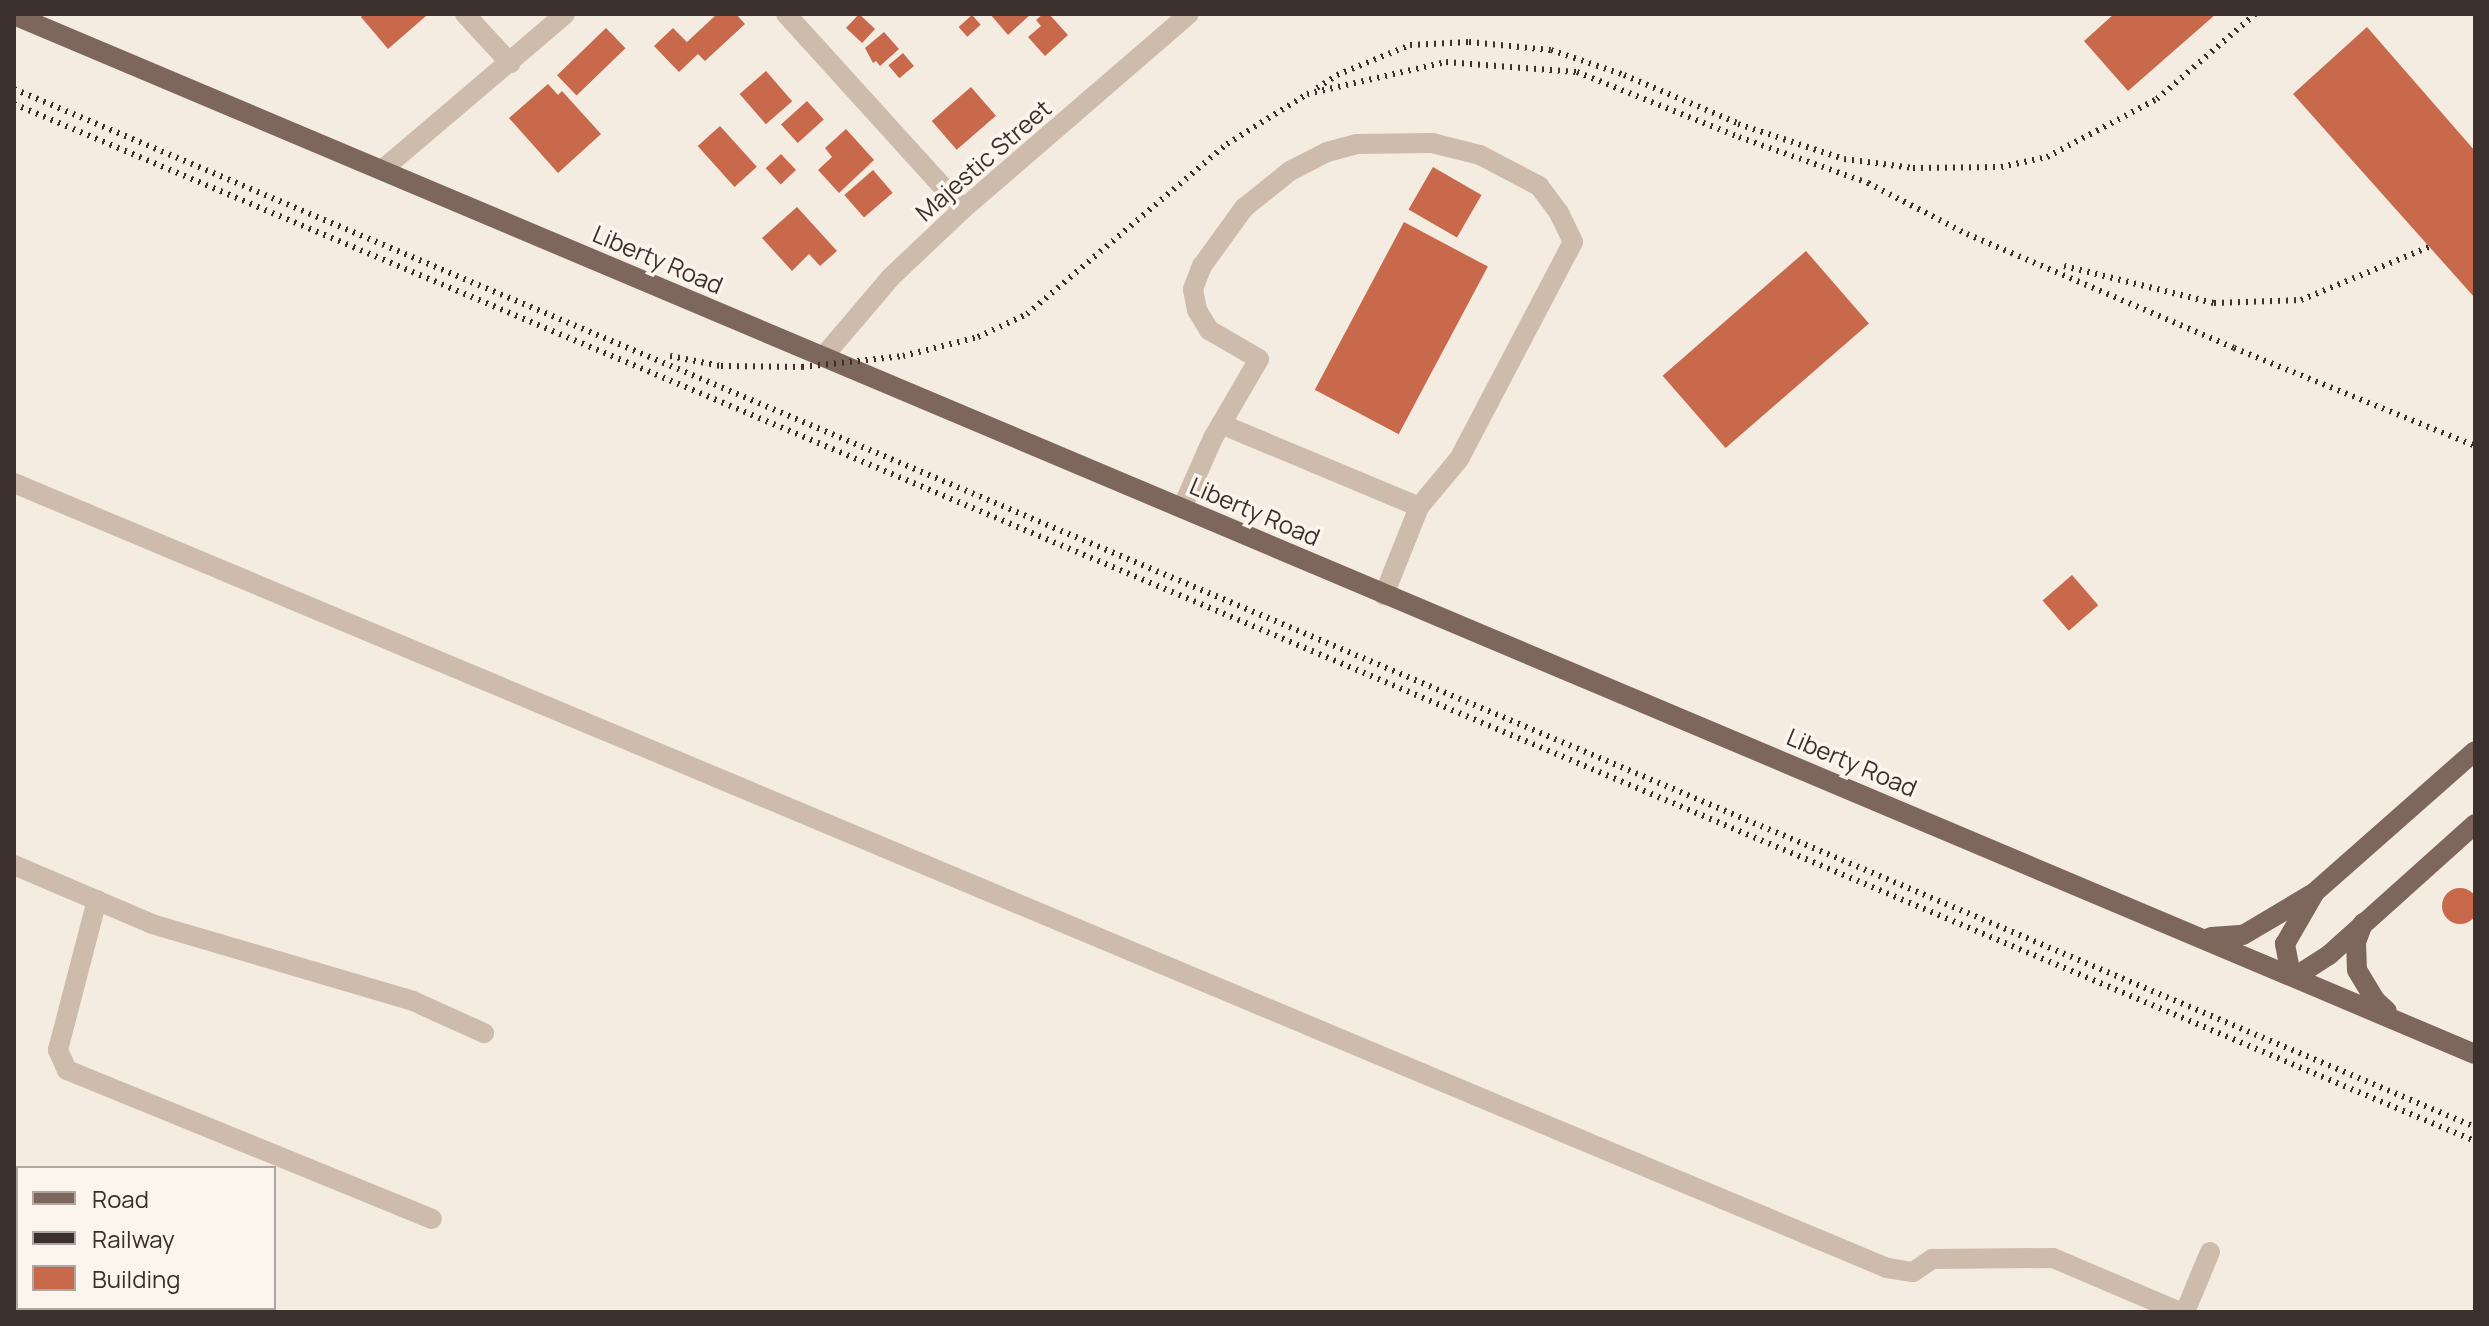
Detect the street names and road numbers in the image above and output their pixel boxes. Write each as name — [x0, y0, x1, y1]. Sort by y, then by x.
street label: Majestic Street — [909, 93, 1057, 227]
street label: Liberty Road — [589, 219, 727, 299]
street label: Liberty Road — [1186, 471, 1324, 551]
street label: Liberty Road — [1783, 722, 1921, 802]

